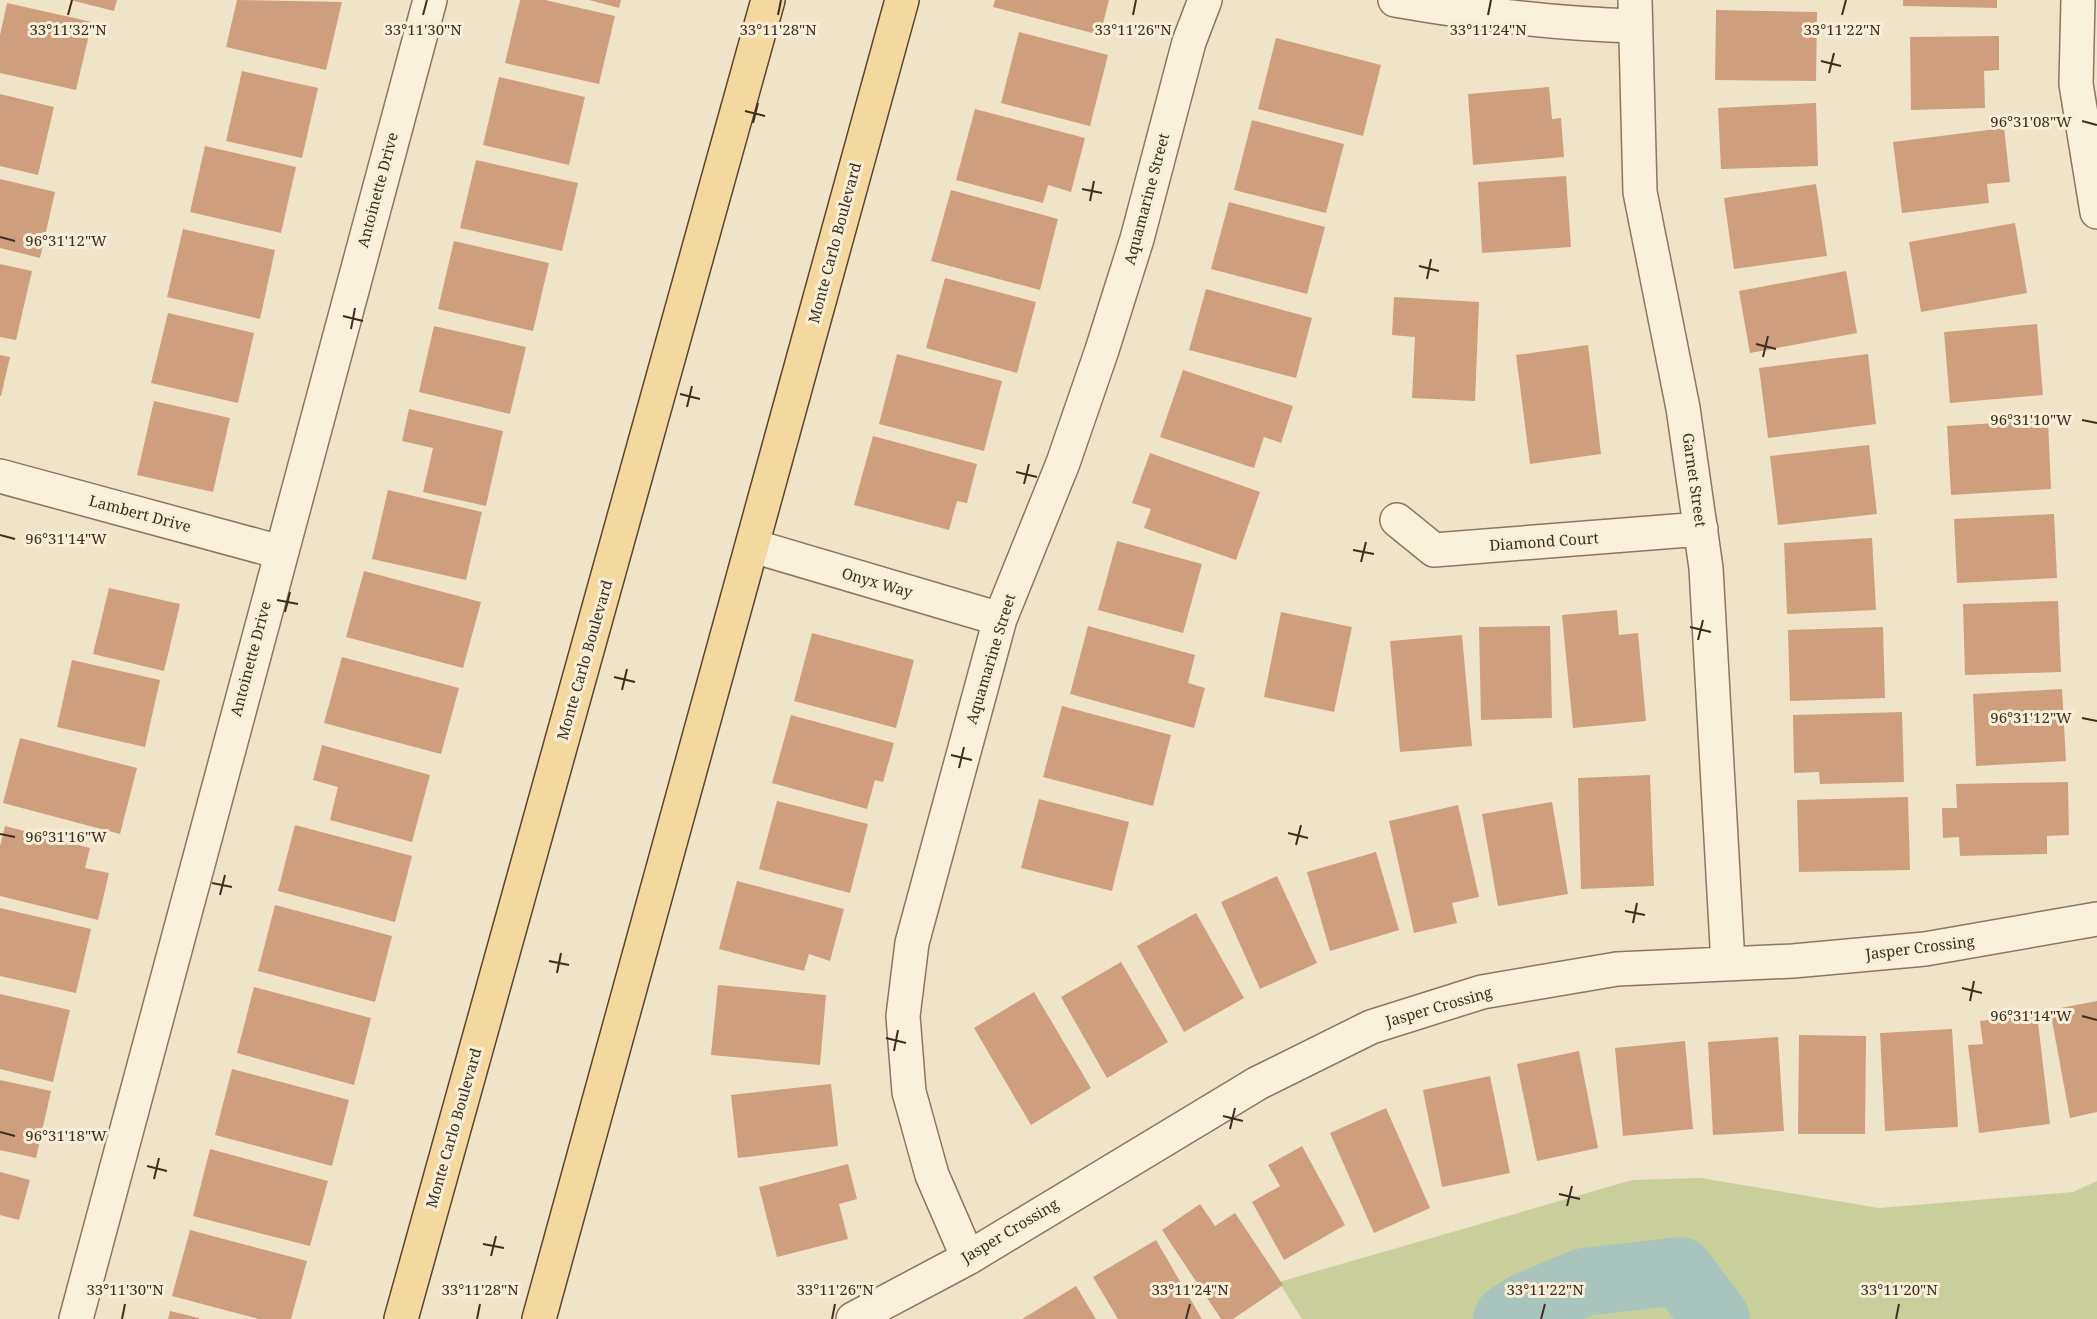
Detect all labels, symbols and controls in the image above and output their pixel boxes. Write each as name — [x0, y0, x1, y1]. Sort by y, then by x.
text: 33°11'32"N — [29, 19, 107, 39]
text: 33°11'30"N — [384, 19, 462, 39]
text: 33°11'28"N — [739, 19, 817, 39]
text: 33°11'26"N — [1094, 19, 1172, 39]
text: 33°11'24"N — [1449, 19, 1527, 39]
text: 33°11'22"N — [1803, 19, 1881, 39]
text: 96°31'08"W — [1990, 111, 2072, 131]
street label: Antoinette Drive — [352, 130, 402, 250]
street label: Aquamarine Street — [1119, 131, 1173, 267]
street label: Monte Carlo Boulevard — [803, 160, 865, 325]
text: 96°31'12"W — [25, 230, 107, 250]
text: 96°31'10"W — [1990, 409, 2072, 429]
street label: Garnet Street — [1678, 431, 1711, 528]
street label: Lambert Drive — [87, 490, 194, 536]
street label: Diamond Court — [1489, 527, 1599, 555]
text: 96°31'14"W — [25, 528, 107, 548]
street label: Onyx Way — [840, 562, 916, 602]
street label: Monte Carlo Boulevard — [552, 577, 616, 742]
street label: Aquamarine Street — [961, 591, 1019, 726]
street label: Antoinette Drive — [225, 599, 275, 719]
text: 96°31'12"W — [1990, 707, 2072, 727]
text: 96°31'16"W — [25, 826, 107, 846]
street label: Jasper Crossing — [1863, 930, 1976, 964]
street label: Jasper Crossing — [1382, 981, 1494, 1031]
text: 96°31'14"W — [1990, 1005, 2072, 1025]
street label: Monte Carlo Boulevard — [421, 1045, 485, 1210]
text: 96°31'18"W — [25, 1125, 107, 1145]
street label: Jasper Crossing — [956, 1193, 1062, 1268]
text: 33°11'30"N — [86, 1279, 164, 1299]
text: 33°11'28"N — [441, 1279, 519, 1299]
text: 33°11'26"N — [796, 1279, 874, 1299]
text: 33°11'24"N — [1151, 1279, 1229, 1299]
text: 33°11'22"N — [1506, 1279, 1584, 1299]
text: 33°11'20"N — [1860, 1279, 1938, 1299]

